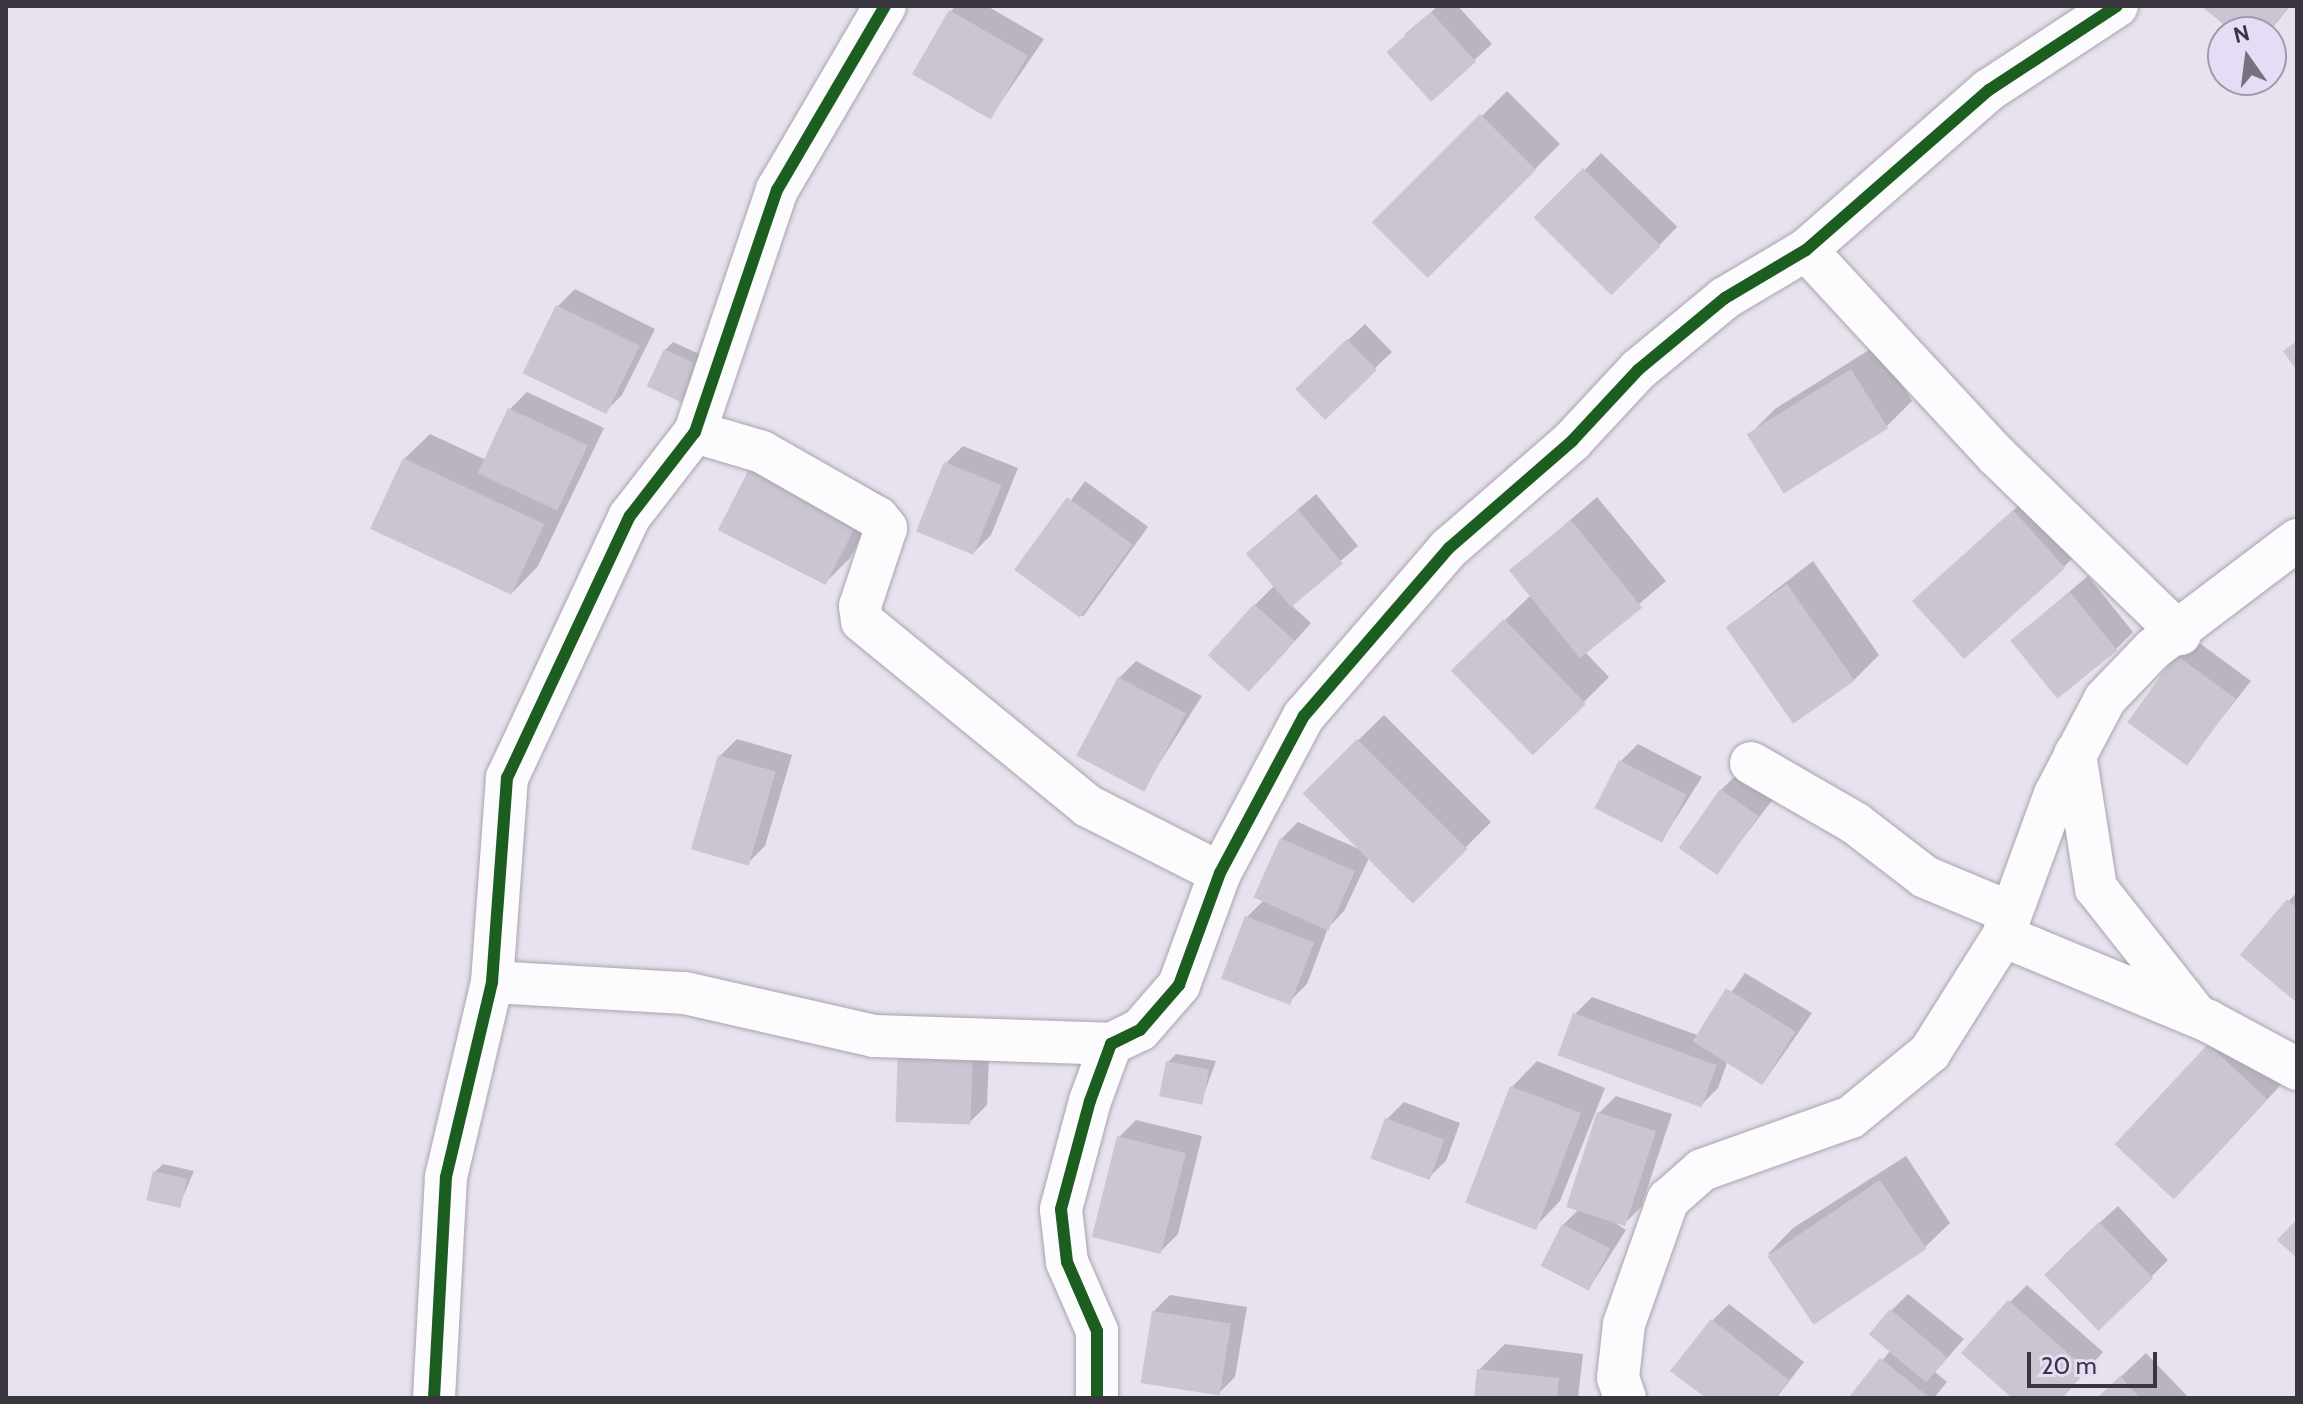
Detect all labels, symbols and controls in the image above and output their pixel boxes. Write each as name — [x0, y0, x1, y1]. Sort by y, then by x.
north arrow — [2207, 16, 2287, 96]
text: N — [2231, 19, 2252, 49]
scale bar — [2031, 1336, 2161, 1386]
text: 20 m — [2041, 1351, 2097, 1380]

